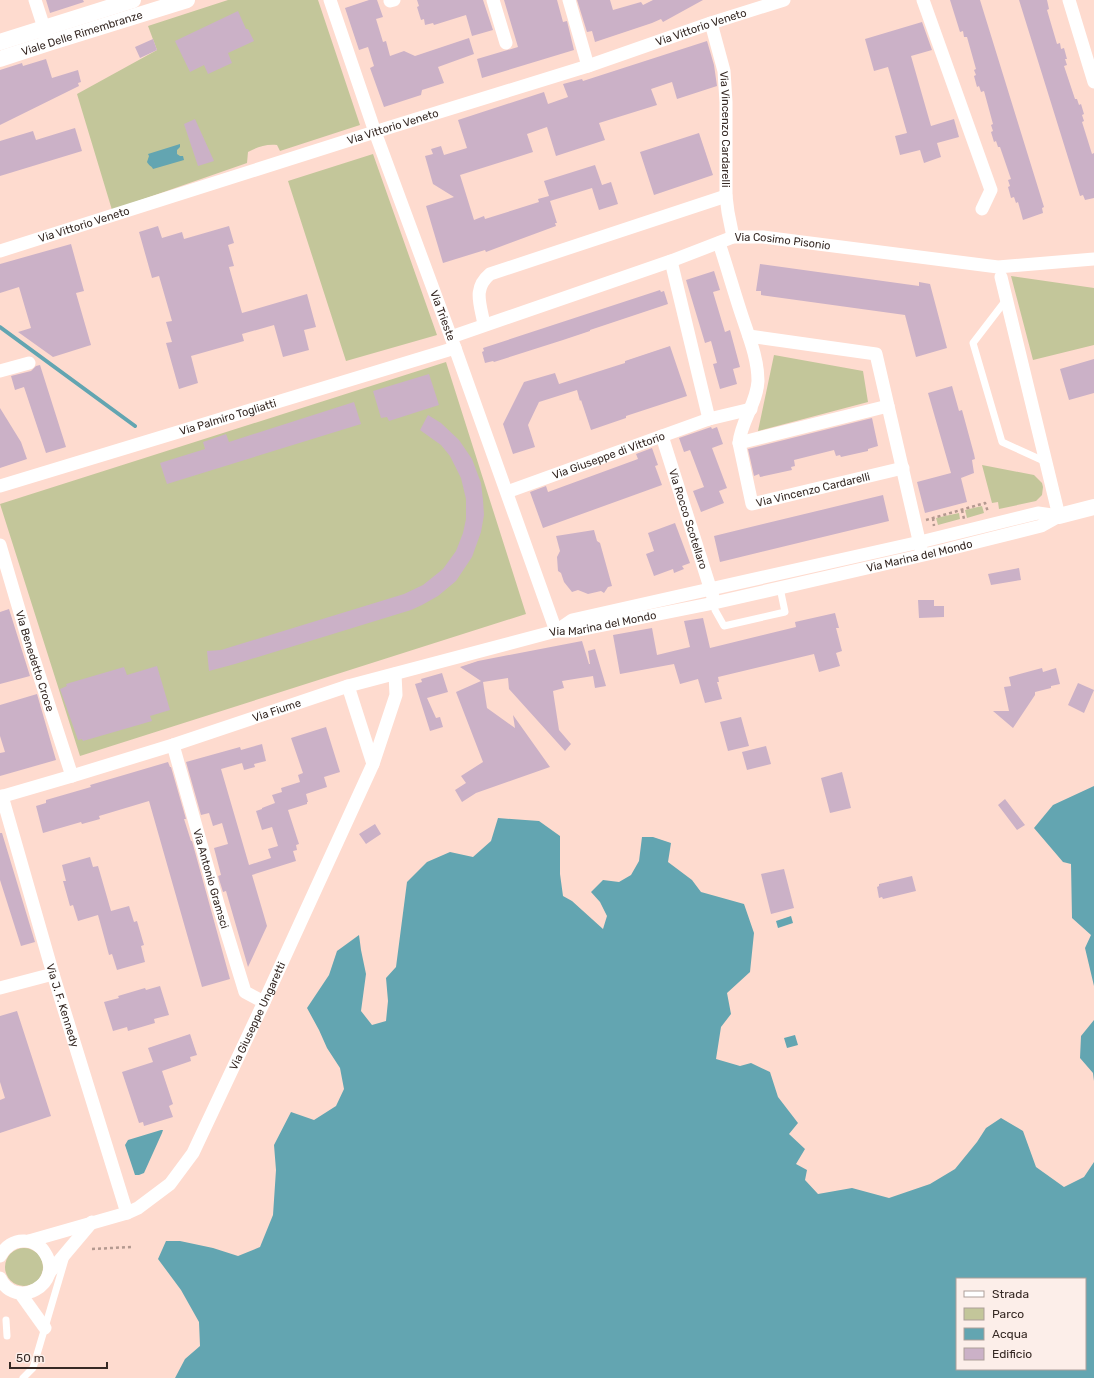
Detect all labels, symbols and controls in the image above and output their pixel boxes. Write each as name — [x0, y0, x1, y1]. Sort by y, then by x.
street label: Via Vittorio Veneto — [654, 6, 748, 48]
street label: Viale Delle Rimembranze — [20, 8, 144, 58]
street label: Via Vincenzo Cardarelli — [718, 70, 733, 188]
street label: Via Vittorio Veneto — [345, 106, 440, 147]
street label: Via Vittorio Veneto — [37, 204, 131, 245]
street label: Via Cosimo Pisonio — [734, 230, 831, 252]
street label: Via Trieste — [428, 288, 458, 342]
street label: Via Palmiro Togliatti — [178, 396, 278, 438]
street label: Via Giuseppe di Vittorio — [550, 429, 667, 482]
street label: Via Rocco Scotellaro — [666, 467, 710, 571]
street label: Via Vincenzo Cardarelli — [755, 470, 871, 509]
street label: Via Marina del Mondo — [865, 537, 974, 574]
street label: Via Marina del Mondo — [548, 608, 657, 639]
street label: Via Benedetto Croce — [13, 609, 57, 713]
street label: Via Fiume — [251, 696, 303, 724]
street label: Via Antonio Gramsci — [191, 827, 232, 930]
street label: Via Giuseppe Ungaretti — [226, 960, 288, 1072]
street label: Via J. F. Kennedy — [44, 962, 82, 1049]
legend — [956, 1278, 1086, 1370]
text: Strada — [992, 1287, 1029, 1301]
text: Parco — [992, 1307, 1024, 1321]
text: Acqua — [992, 1327, 1028, 1341]
scale bar — [10, 1344, 107, 1370]
text: Edificio — [992, 1347, 1032, 1361]
text: 50 m — [16, 1351, 44, 1365]

